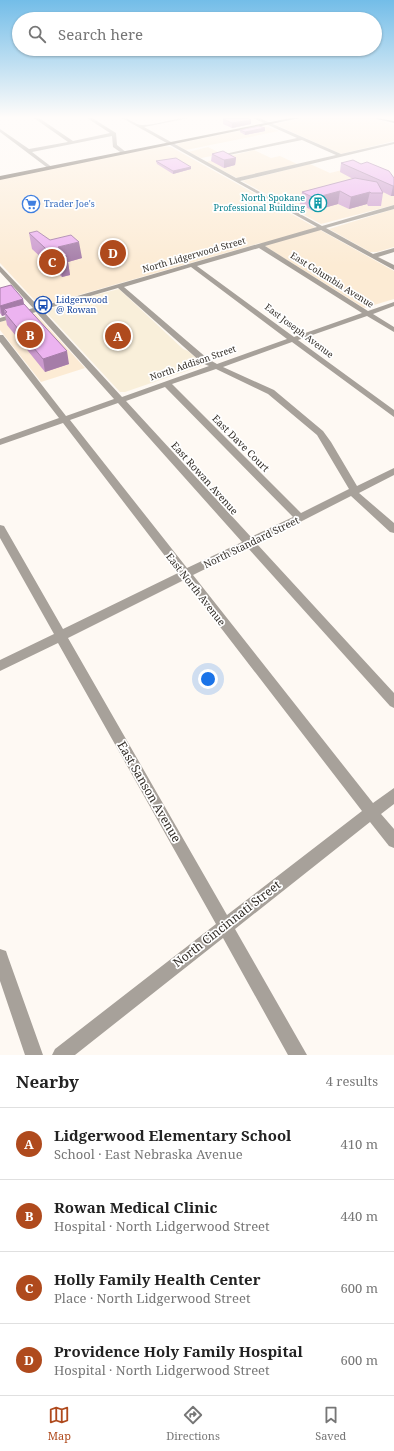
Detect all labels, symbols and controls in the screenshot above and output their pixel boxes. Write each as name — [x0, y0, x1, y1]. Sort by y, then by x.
search box — [12, 12, 382, 56]
icon: search — [26, 23, 48, 45]
text: Search here — [58, 24, 143, 44]
place label: North Spokane Professional Building — [213, 191, 305, 214]
building icon: North Spokane Professional Building — [308, 193, 328, 213]
supermarket icon: Trader Joe's — [21, 194, 41, 214]
place label: Trader Joe's — [44, 197, 95, 210]
street label: North Lidgerwood Street — [141, 234, 247, 275]
pin: D — [100, 238, 126, 268]
pin: C — [39, 247, 65, 277]
street label: East Columbia Avenue — [288, 249, 377, 311]
place label: Lidgerwood @ Rowan — [56, 293, 108, 316]
bus stop icon: Lidgerwood @ Rowan — [33, 295, 53, 315]
street label: East Joseph Avenue — [262, 300, 337, 361]
pin: B — [17, 320, 43, 350]
pin: A — [105, 321, 131, 351]
street label: North Addison Street — [148, 342, 238, 383]
street label: East Dave Court — [209, 411, 273, 475]
street label: East Rowan Avenue — [168, 438, 242, 518]
street label: North Standard Street — [201, 513, 302, 571]
street label: East North Avenue — [163, 550, 229, 628]
your location — [198, 669, 218, 689]
street label: East Sanson Avenue — [114, 738, 185, 845]
street label: North Cincinnati Street — [169, 876, 284, 971]
text: Nearby — [16, 1070, 79, 1093]
text: 4 results — [326, 1072, 378, 1090]
text: Lidgerwood Elementary School — [54, 1125, 291, 1145]
text: A — [24, 1135, 34, 1153]
text: 410 m — [341, 1135, 378, 1153]
text: School · East Nebraska Avenue — [54, 1145, 243, 1163]
text: Rowan Medical Clinic — [54, 1197, 217, 1217]
text: B — [25, 1207, 33, 1225]
text: 440 m — [341, 1207, 378, 1225]
text: Hospital · North Lidgerwood Street — [54, 1217, 270, 1235]
text: Holly Family Health Center — [54, 1269, 261, 1289]
text: C — [25, 1279, 33, 1297]
text: 600 m — [341, 1279, 378, 1297]
text: Place · North Lidgerwood Street — [54, 1289, 250, 1307]
text: Providence Holy Family Hospital — [54, 1341, 303, 1361]
text: D — [24, 1351, 34, 1369]
text: 600 m — [341, 1351, 378, 1369]
text: Hospital · North Lidgerwood Street — [54, 1361, 270, 1379]
tab: Map — [48, 1404, 71, 1443]
tab: Directions — [166, 1404, 220, 1443]
tab: Saved — [315, 1404, 346, 1443]

